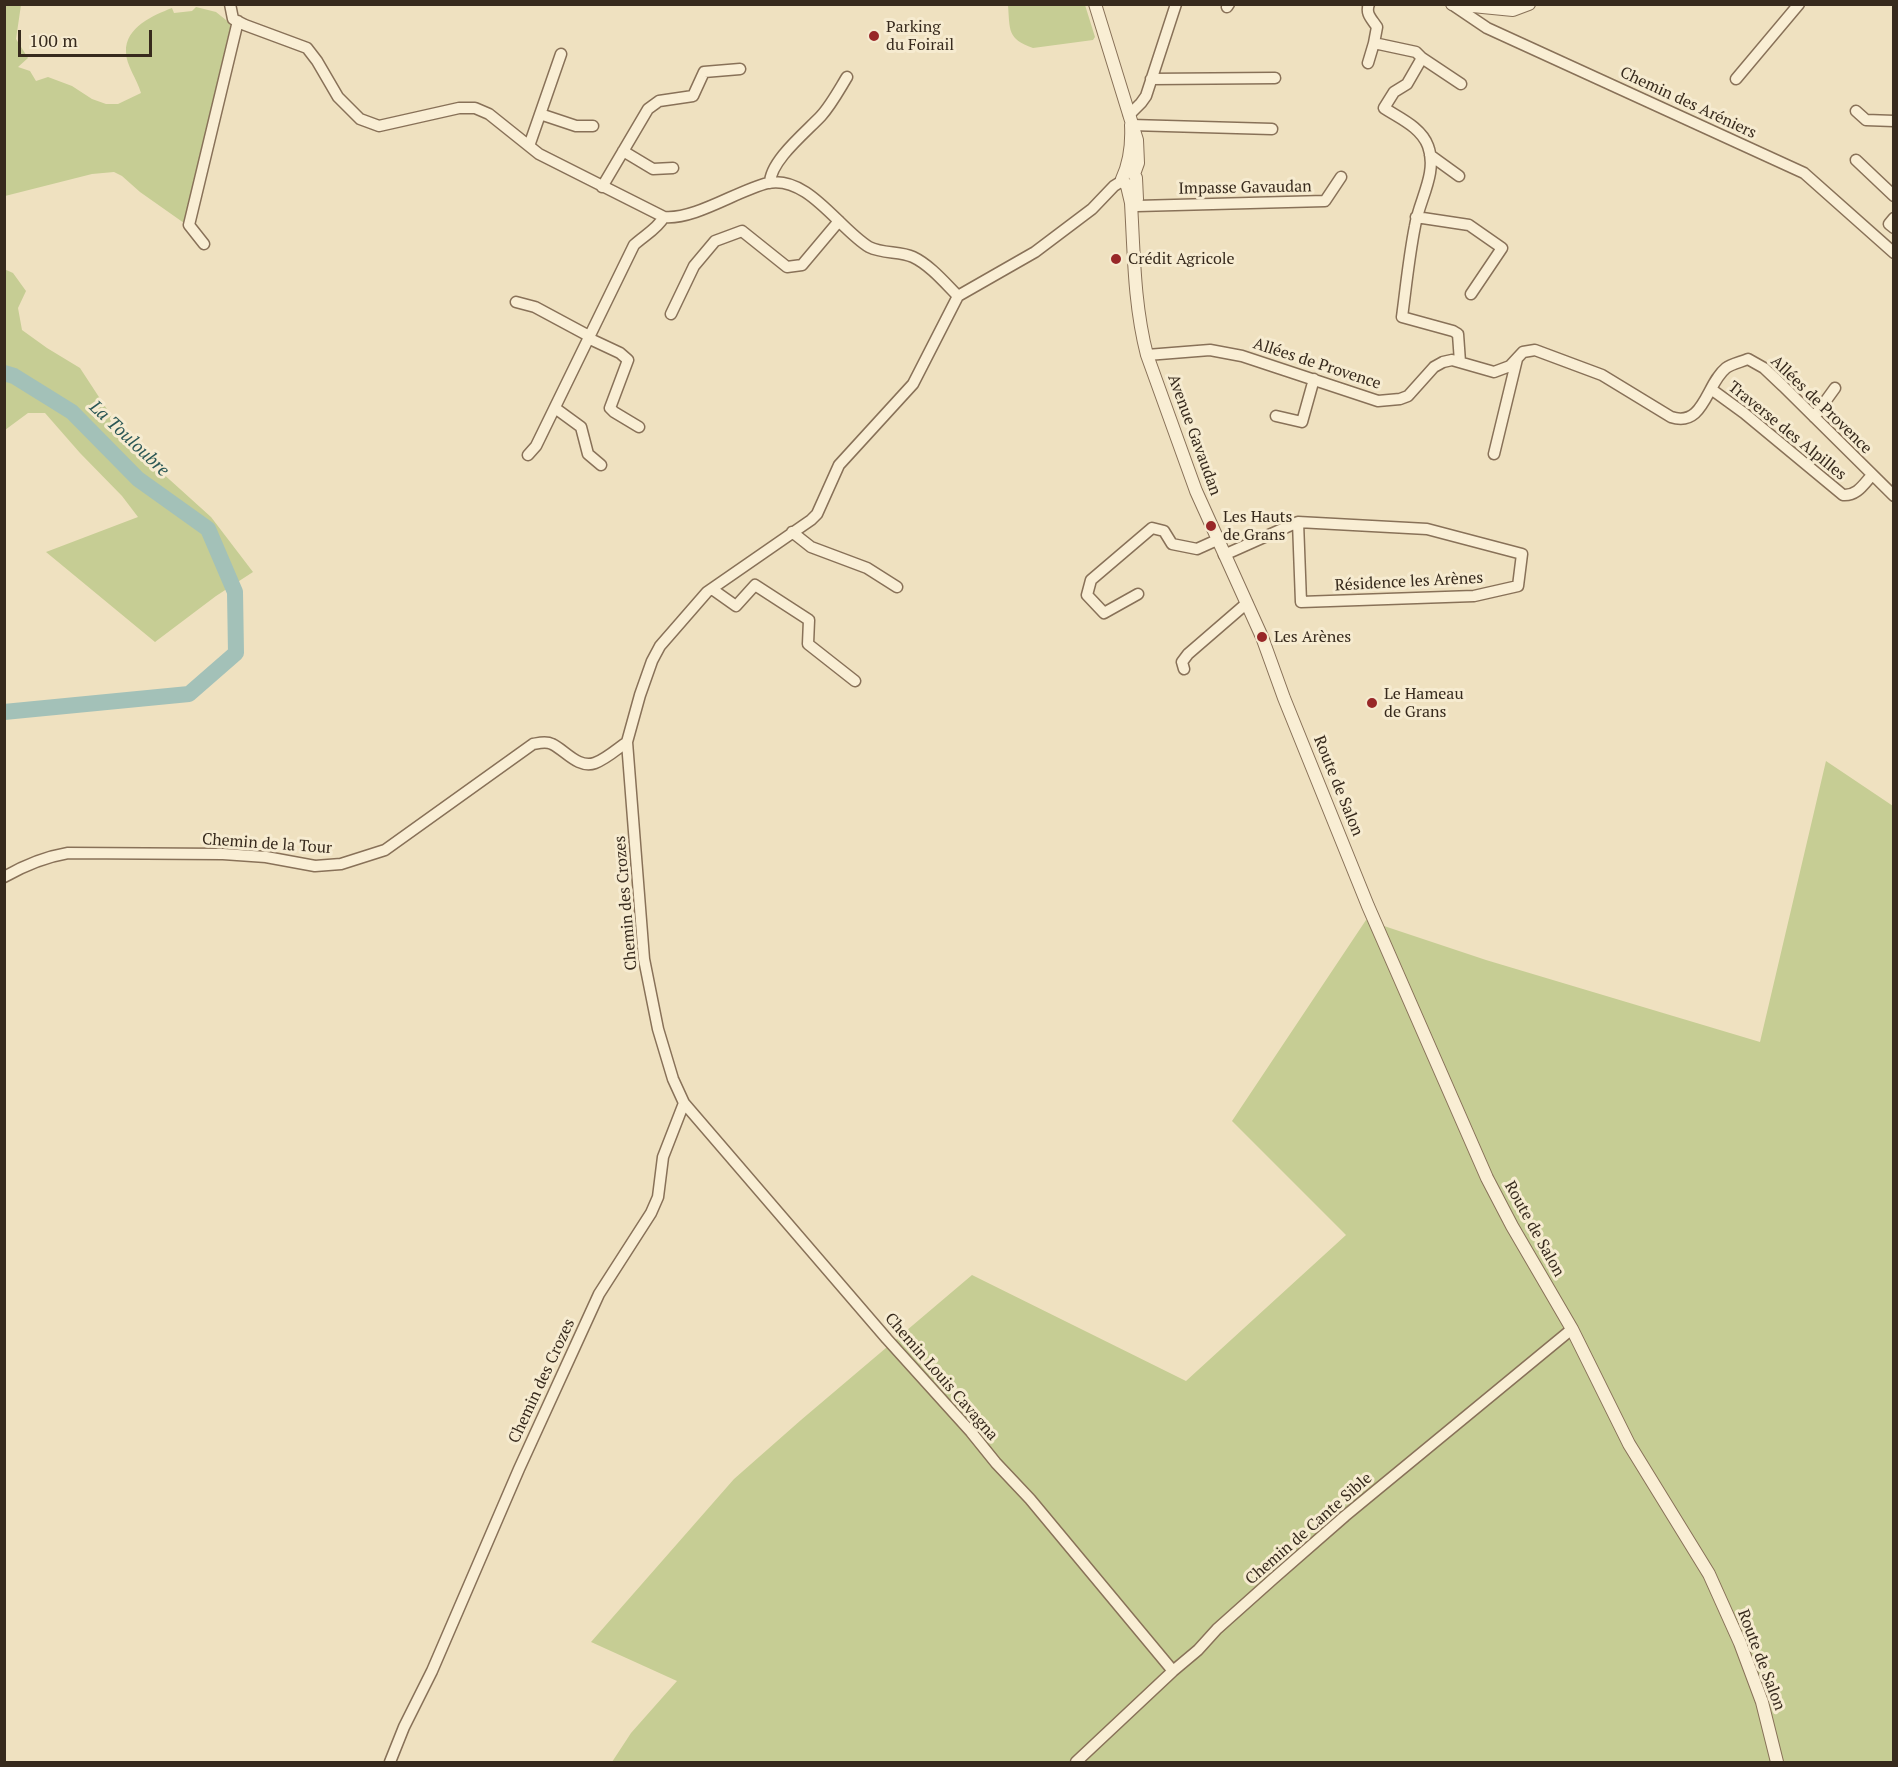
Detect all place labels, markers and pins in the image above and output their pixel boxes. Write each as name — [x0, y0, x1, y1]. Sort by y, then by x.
place label: Parking du Foirail — [886, 17, 954, 55]
marker: Parking du Foirail — [867, 29, 881, 43]
place label: Crédit Agricole — [1128, 249, 1235, 269]
marker: Crédit Agricole — [1109, 252, 1123, 266]
place label: Les Hauts de Grans — [1223, 507, 1292, 545]
marker: Les Hauts de Grans — [1204, 519, 1218, 533]
place label: Les Arènes — [1274, 627, 1351, 647]
marker: Les Arènes — [1255, 630, 1269, 644]
place label: Le Hameau de Grans — [1384, 684, 1464, 722]
marker: Le Hameau de Grans — [1365, 696, 1379, 710]

